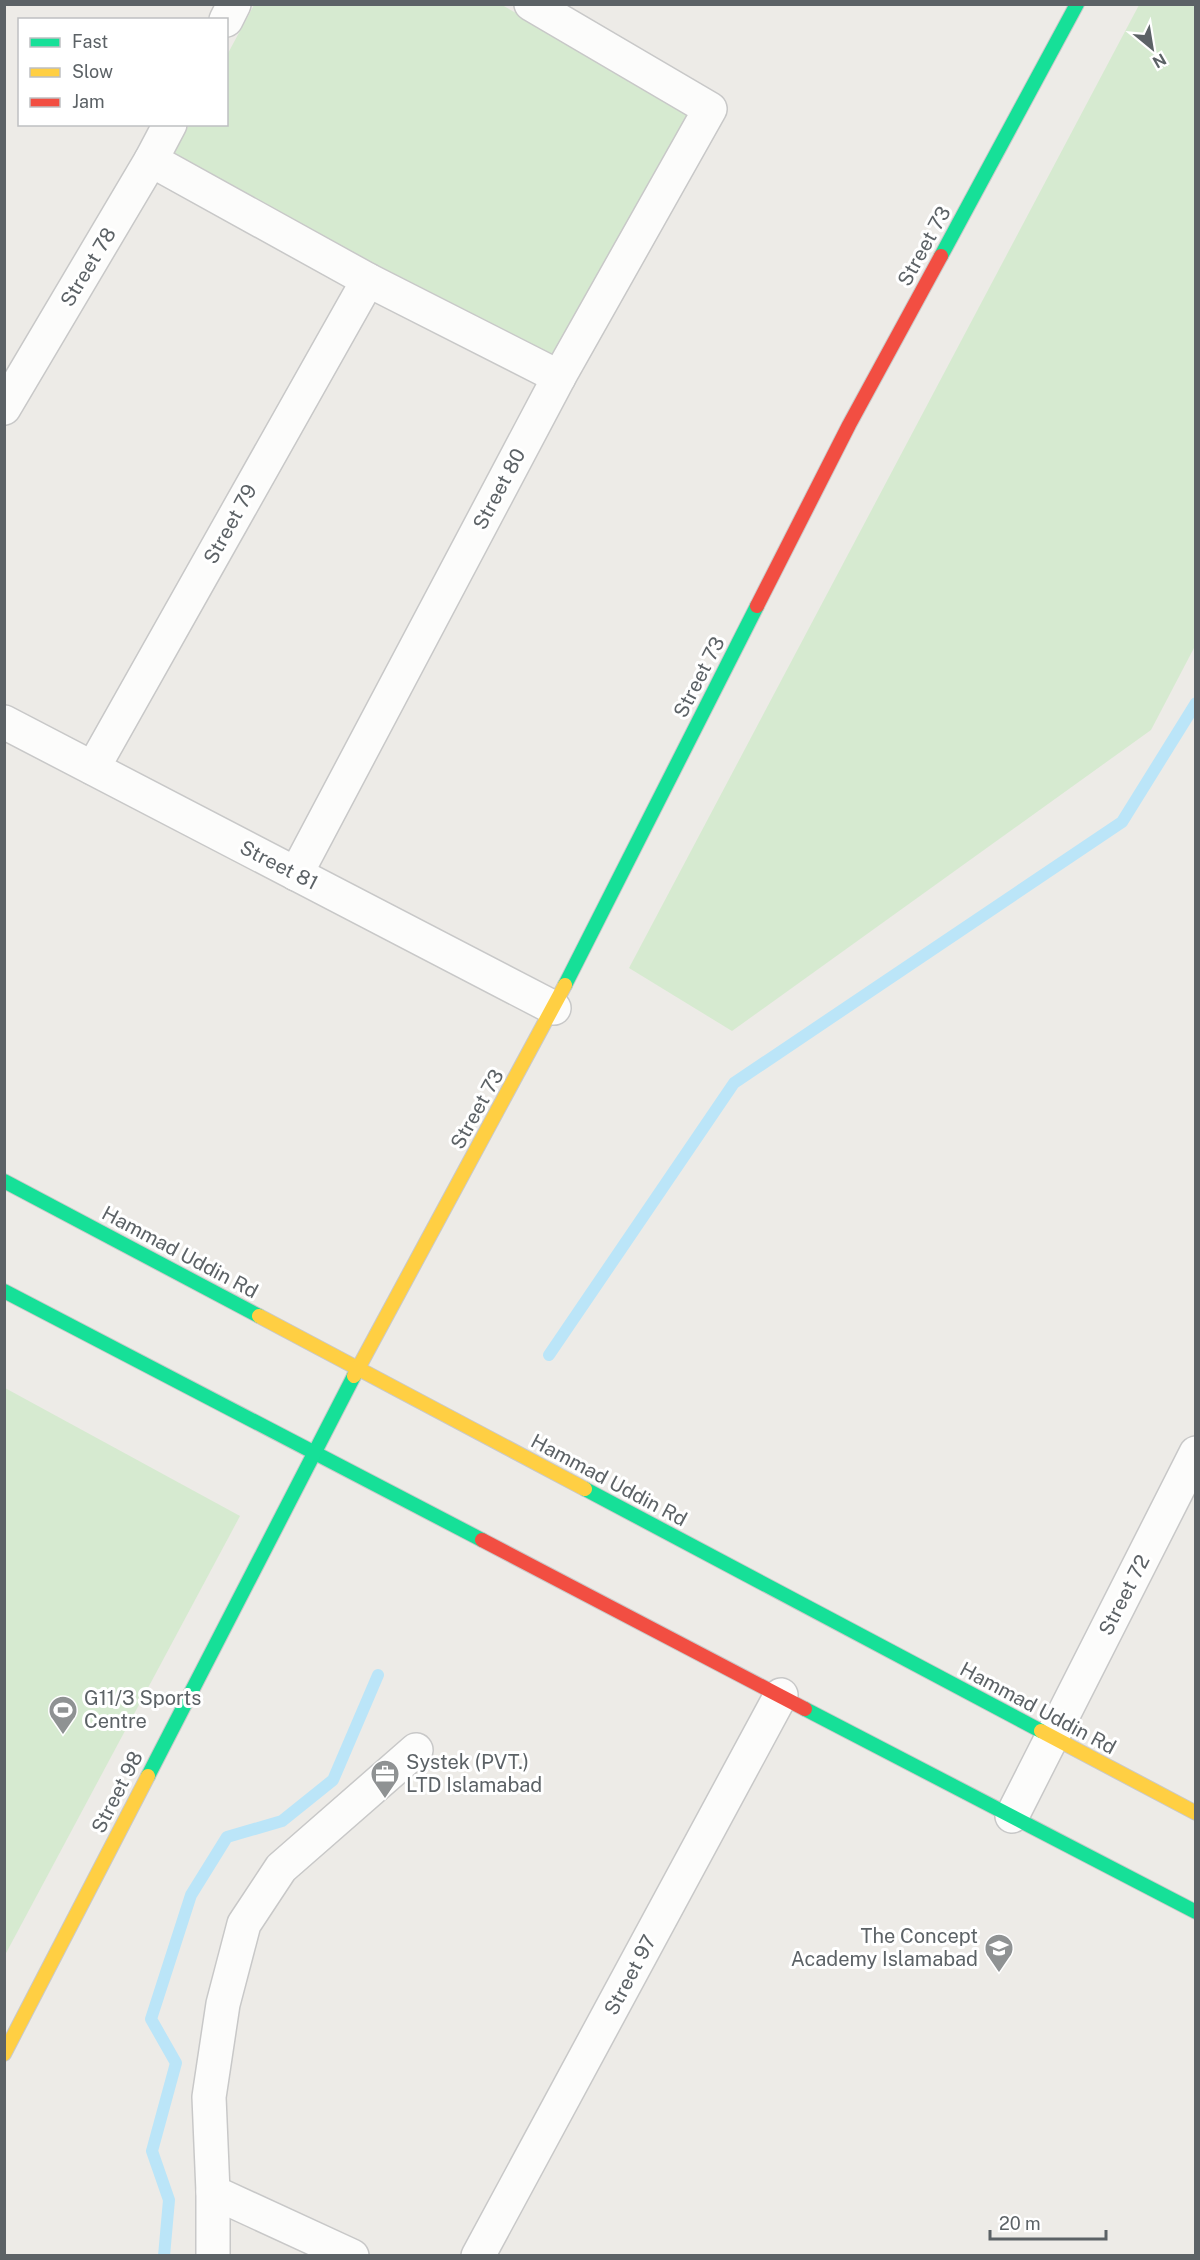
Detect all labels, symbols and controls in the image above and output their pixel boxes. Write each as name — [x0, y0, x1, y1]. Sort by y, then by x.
legend — [18, 18, 228, 126]
north arrow — [1122, 18, 1182, 78]
text: Fast — [72, 31, 108, 52]
text: N — [1149, 49, 1169, 72]
text: Slow — [72, 61, 113, 82]
text: Jam — [72, 91, 105, 112]
street label: Street 73 — [892, 202, 956, 290]
street label: Street 78 — [55, 223, 121, 311]
street label: Street 80 — [468, 444, 530, 534]
street label: Street 79 — [198, 480, 262, 568]
street label: Street 73 — [668, 633, 730, 721]
street label: Street 81 — [236, 835, 322, 895]
street label: Street 73 — [445, 1065, 509, 1153]
street label: Hammad Uddin Rd — [98, 1201, 262, 1303]
street label: Hammad Uddin Rd — [527, 1429, 691, 1531]
street label: Street 72 — [1093, 1551, 1155, 1639]
street label: Hammad Uddin Rd — [956, 1657, 1120, 1759]
place label: G11/3 Sports Centre — [84, 1686, 201, 1733]
sports icon: G11/3 Sports Centre — [47, 1694, 79, 1736]
street label: Street 98 — [86, 1747, 148, 1837]
place label: Systek (PVT.) LTD Islamabad — [406, 1750, 542, 1797]
office icon: Systek (PVT.) LTD Islamabad — [369, 1758, 401, 1800]
place label: The Concept Academy Islamabad — [791, 1924, 978, 1971]
street label: Street 97 — [599, 1931, 661, 2019]
school or university icon: The Concept Academy Islamabad — [983, 1932, 1015, 1974]
scale bar — [990, 2203, 1106, 2241]
text: 20 m — [999, 2213, 1041, 2234]

